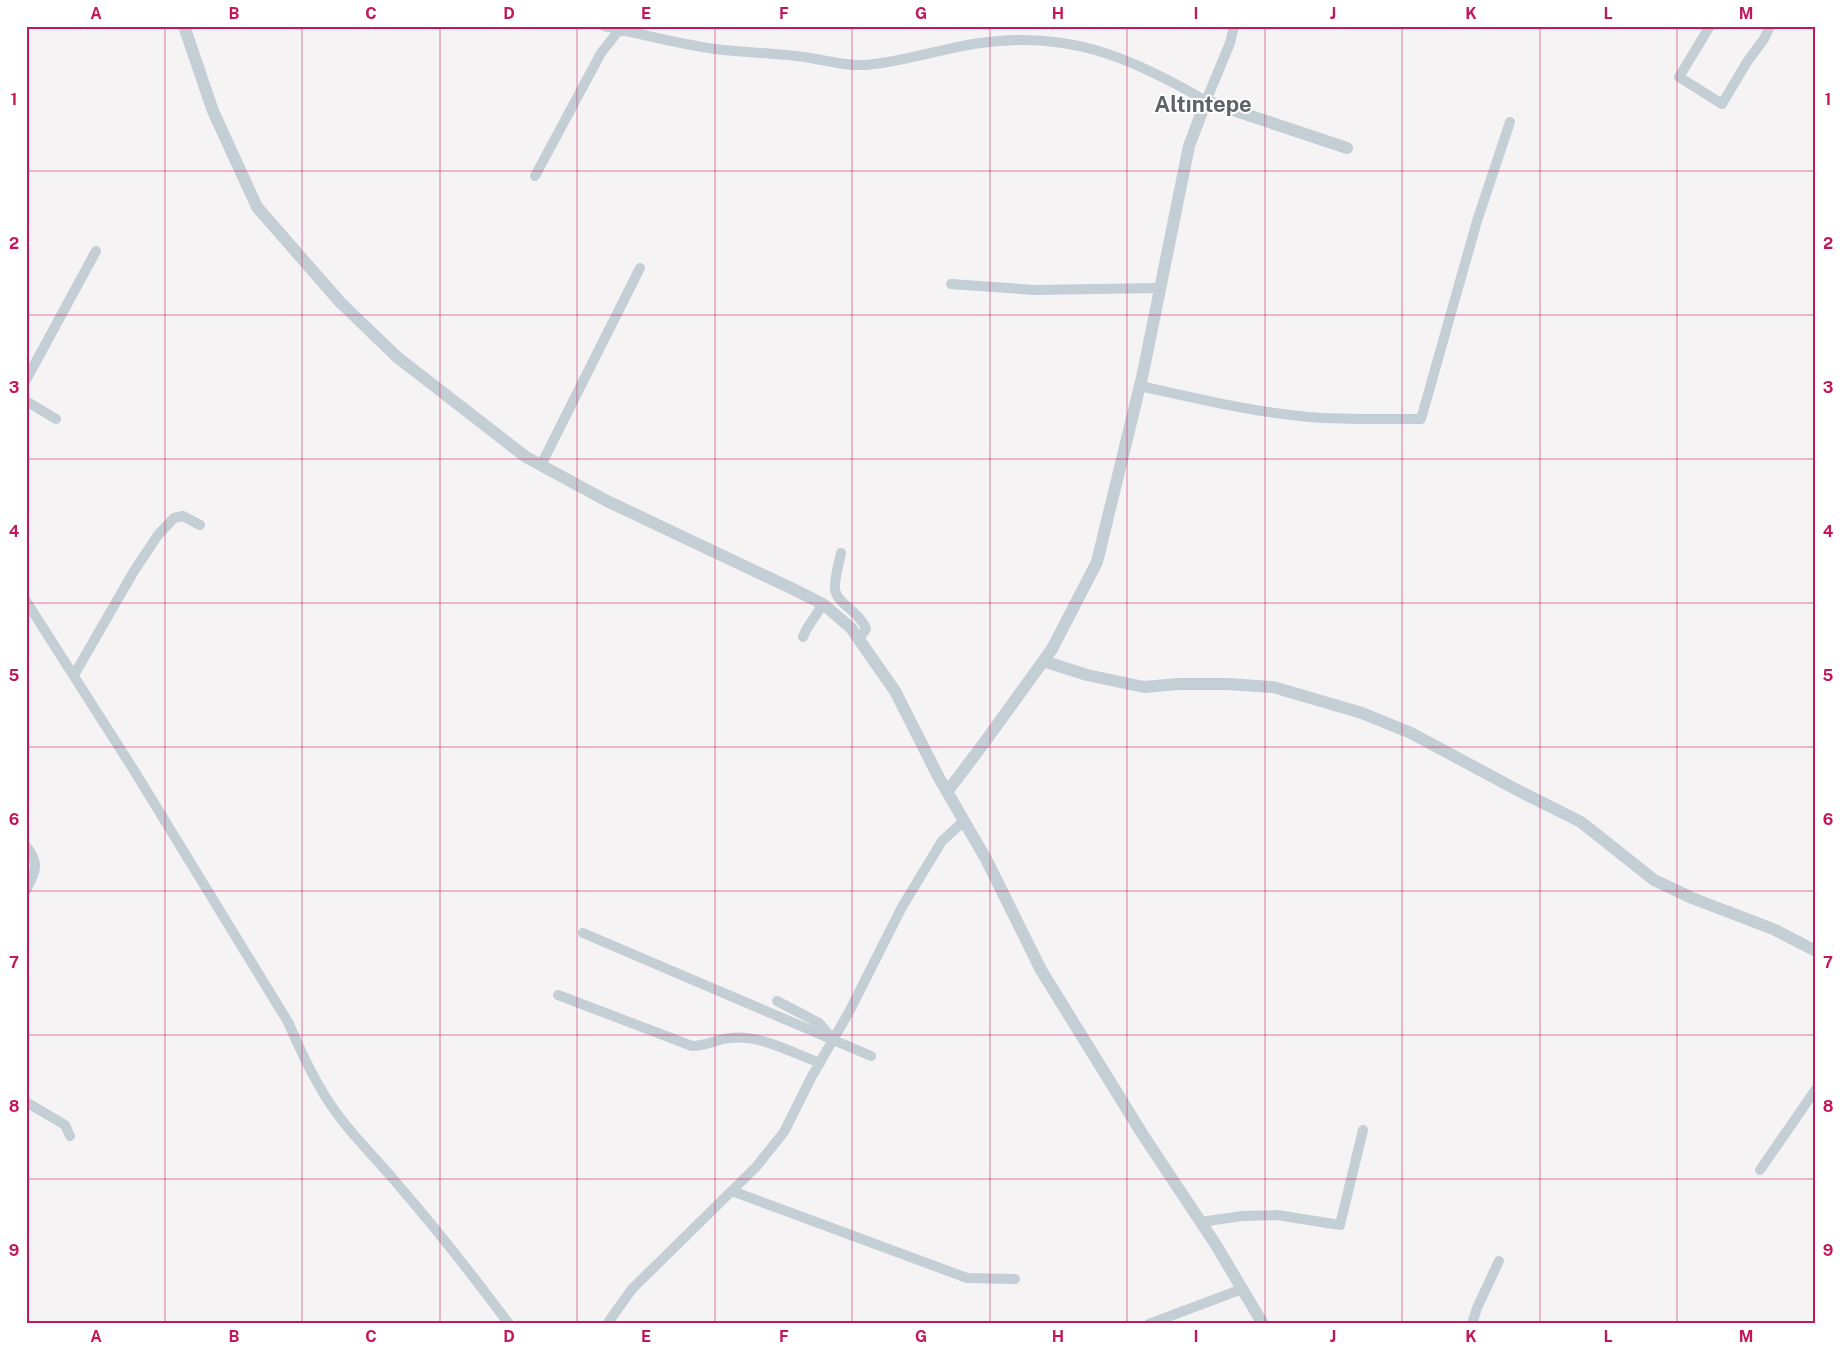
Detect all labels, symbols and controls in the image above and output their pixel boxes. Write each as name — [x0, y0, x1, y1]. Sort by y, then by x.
text: A — [90, 4, 102, 23]
text: B — [229, 4, 240, 23]
text: C — [365, 4, 377, 23]
text: D — [503, 4, 515, 23]
text: E — [641, 4, 651, 23]
text: F — [779, 4, 789, 23]
text: G — [915, 4, 927, 23]
text: H — [1052, 4, 1064, 23]
text: I — [1194, 4, 1198, 23]
text: J — [1330, 4, 1336, 23]
text: K — [1465, 4, 1477, 23]
text: L — [1603, 4, 1613, 23]
text: M — [1739, 4, 1753, 23]
text: 1 — [11, 90, 17, 109]
text: 1 — [1825, 90, 1831, 109]
district label: Altıntepe — [1154, 91, 1252, 117]
text: 2 — [9, 234, 19, 253]
text: 2 — [1823, 234, 1833, 253]
text: 3 — [9, 378, 19, 397]
text: 3 — [1823, 378, 1833, 397]
text: 4 — [9, 522, 20, 541]
text: 4 — [1823, 522, 1834, 541]
text: 5 — [9, 666, 20, 685]
text: 5 — [1823, 666, 1834, 685]
text: 6 — [9, 810, 19, 829]
text: 6 — [1823, 810, 1833, 829]
text: 7 — [9, 953, 19, 972]
text: 7 — [1823, 953, 1833, 972]
text: 8 — [9, 1097, 20, 1116]
text: 8 — [1823, 1097, 1834, 1116]
text: 9 — [9, 1241, 19, 1260]
text: 9 — [1823, 1241, 1833, 1260]
text: A — [90, 1327, 102, 1346]
text: B — [229, 1327, 240, 1346]
text: C — [365, 1327, 377, 1346]
text: D — [503, 1327, 515, 1346]
text: E — [641, 1327, 651, 1346]
text: F — [779, 1327, 789, 1346]
text: G — [915, 1327, 927, 1346]
text: H — [1052, 1327, 1064, 1346]
text: I — [1194, 1327, 1198, 1346]
text: J — [1330, 1327, 1336, 1346]
text: K — [1465, 1327, 1477, 1346]
text: L — [1603, 1327, 1613, 1346]
text: M — [1739, 1327, 1753, 1346]

